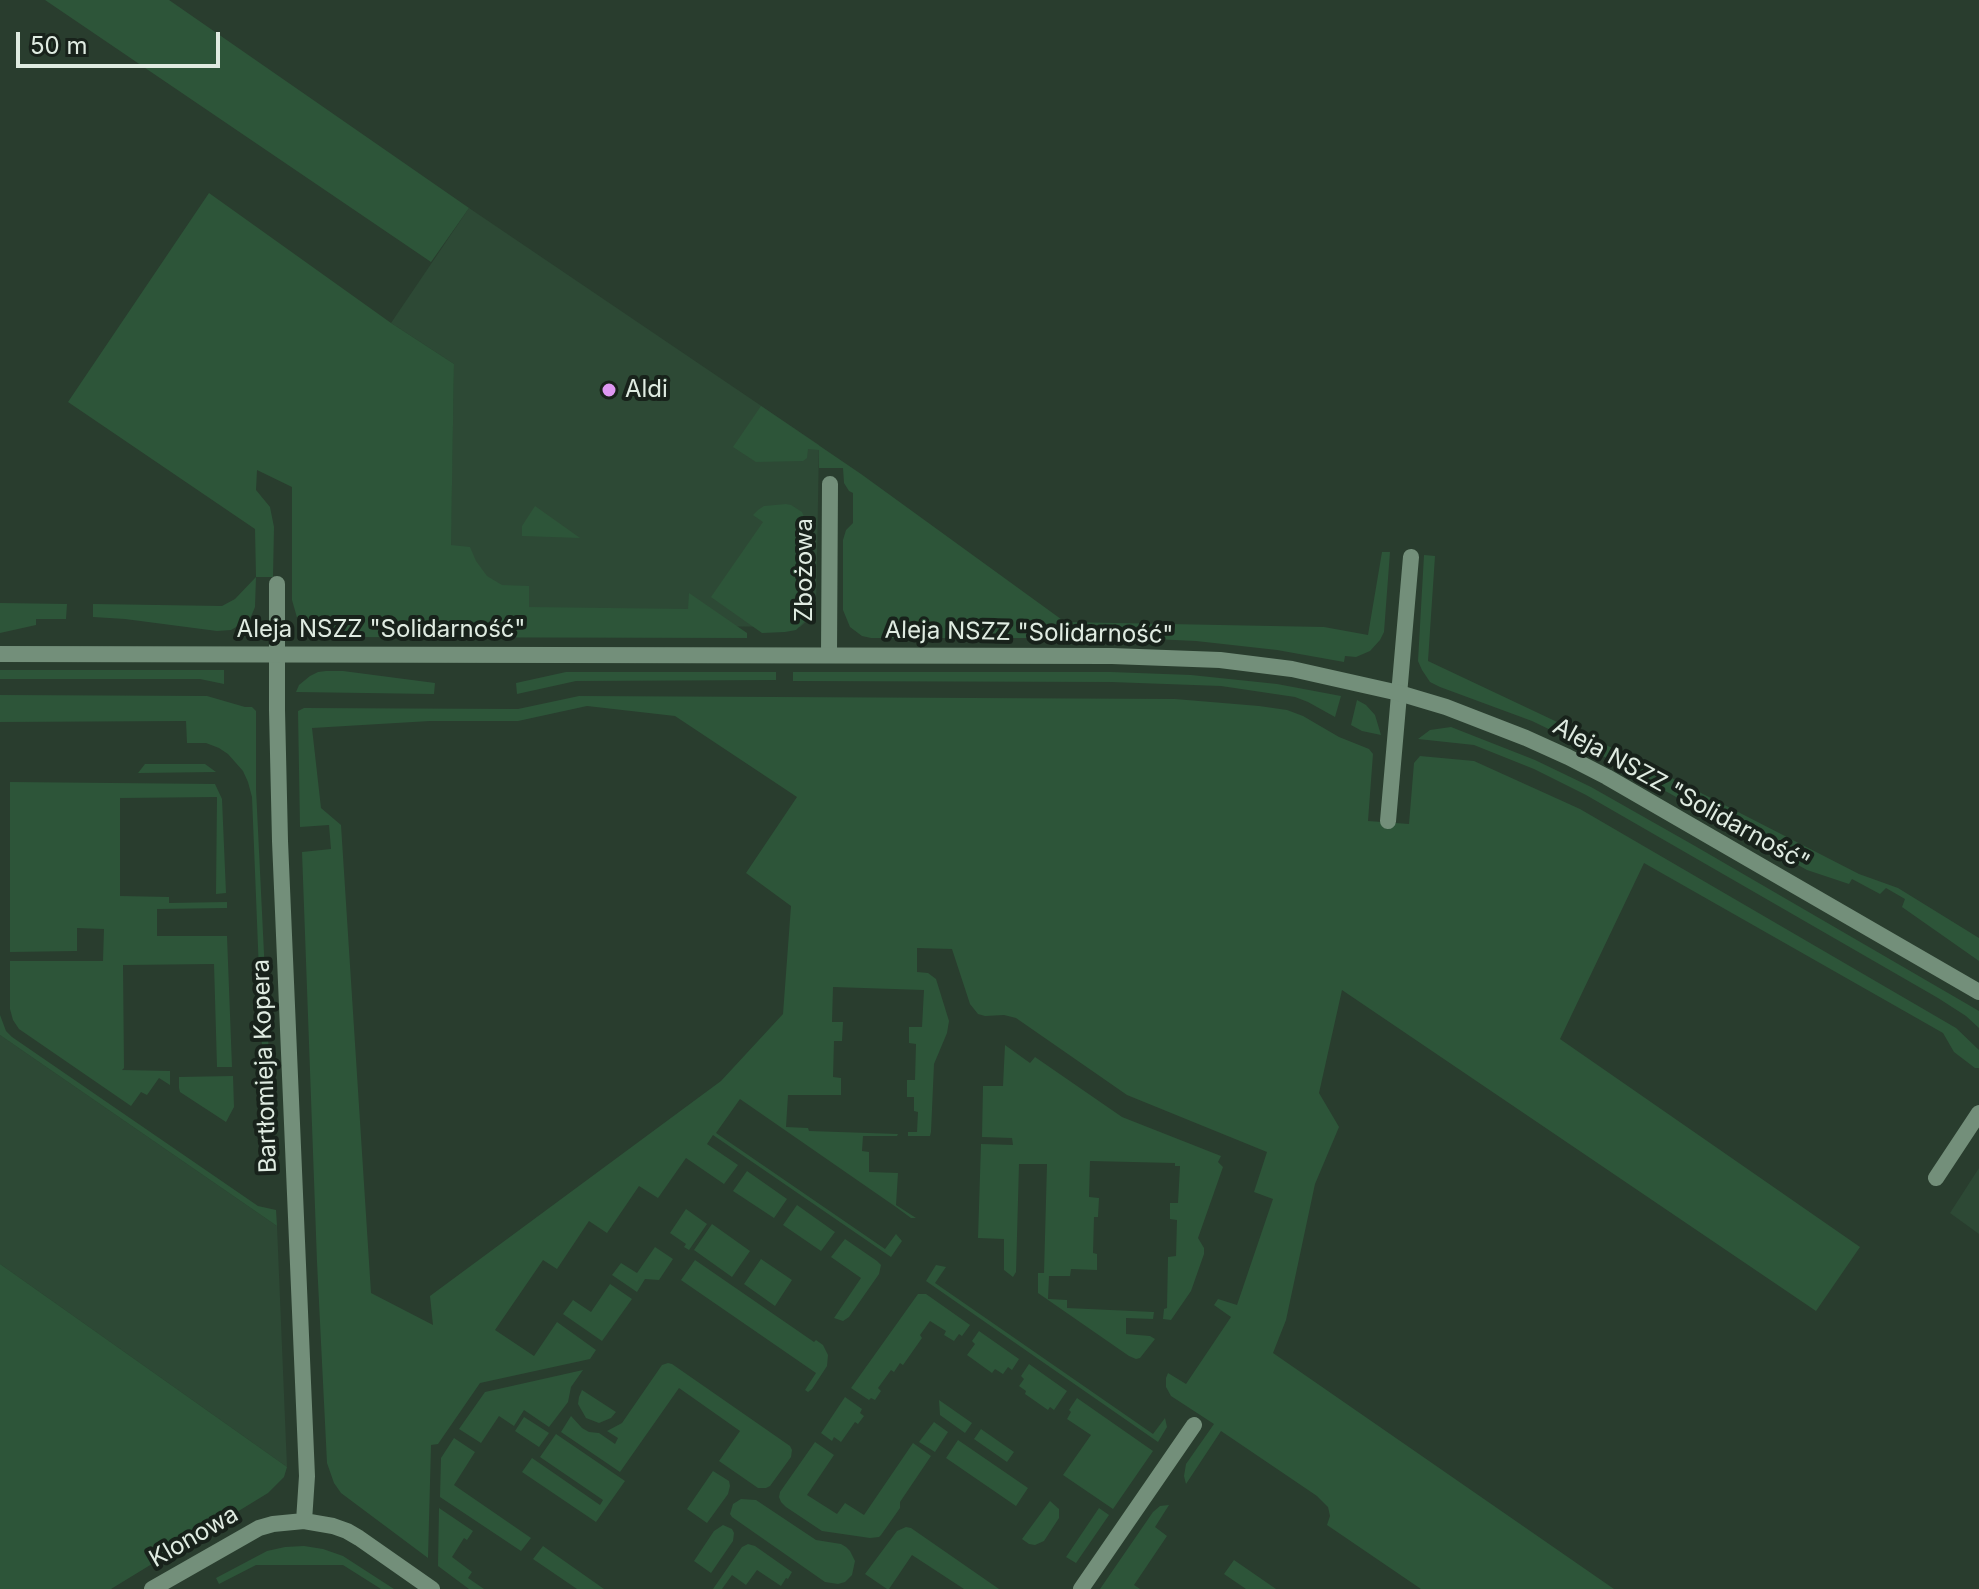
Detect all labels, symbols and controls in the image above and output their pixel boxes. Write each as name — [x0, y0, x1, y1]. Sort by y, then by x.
scale bar — [20, 16, 224, 66]
text: 50 m — [30, 31, 88, 60]
place label: Aldi — [625, 376, 668, 404]
marker: Aldi — [600, 381, 618, 399]
street label: Zbożowa — [791, 518, 819, 622]
street label: Aleja NSZZ "Solidarność" — [237, 616, 525, 644]
street label: Aleja NSZZ "Solidarność" — [884, 616, 1174, 650]
street label: Aleja NSZZ "Solidarność" — [1548, 712, 1814, 878]
street label: Bartłomieja Kopera — [247, 958, 283, 1174]
street label: Klonowa — [145, 1500, 243, 1574]

